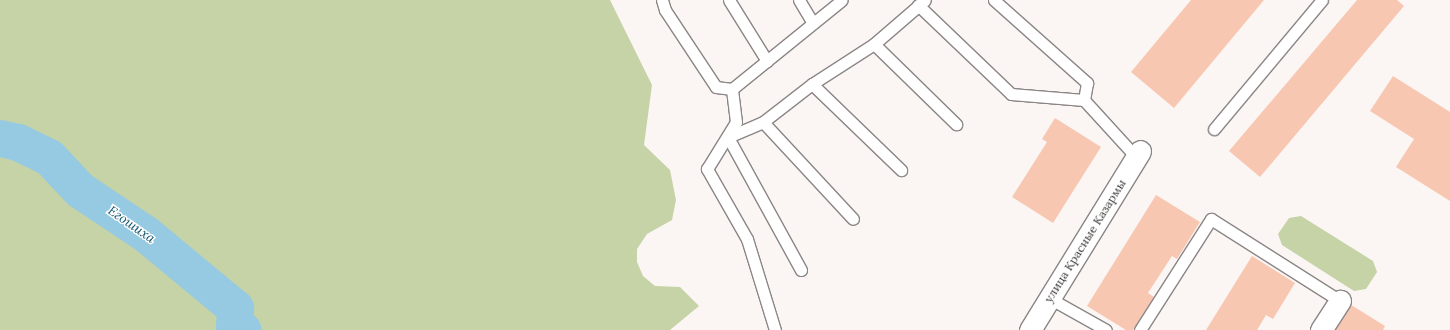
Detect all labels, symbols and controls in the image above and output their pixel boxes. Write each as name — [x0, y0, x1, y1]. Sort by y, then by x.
street label: улица Красные Казармы — [1041, 177, 1129, 305]
water label: Егошиха — [104, 203, 158, 247]

